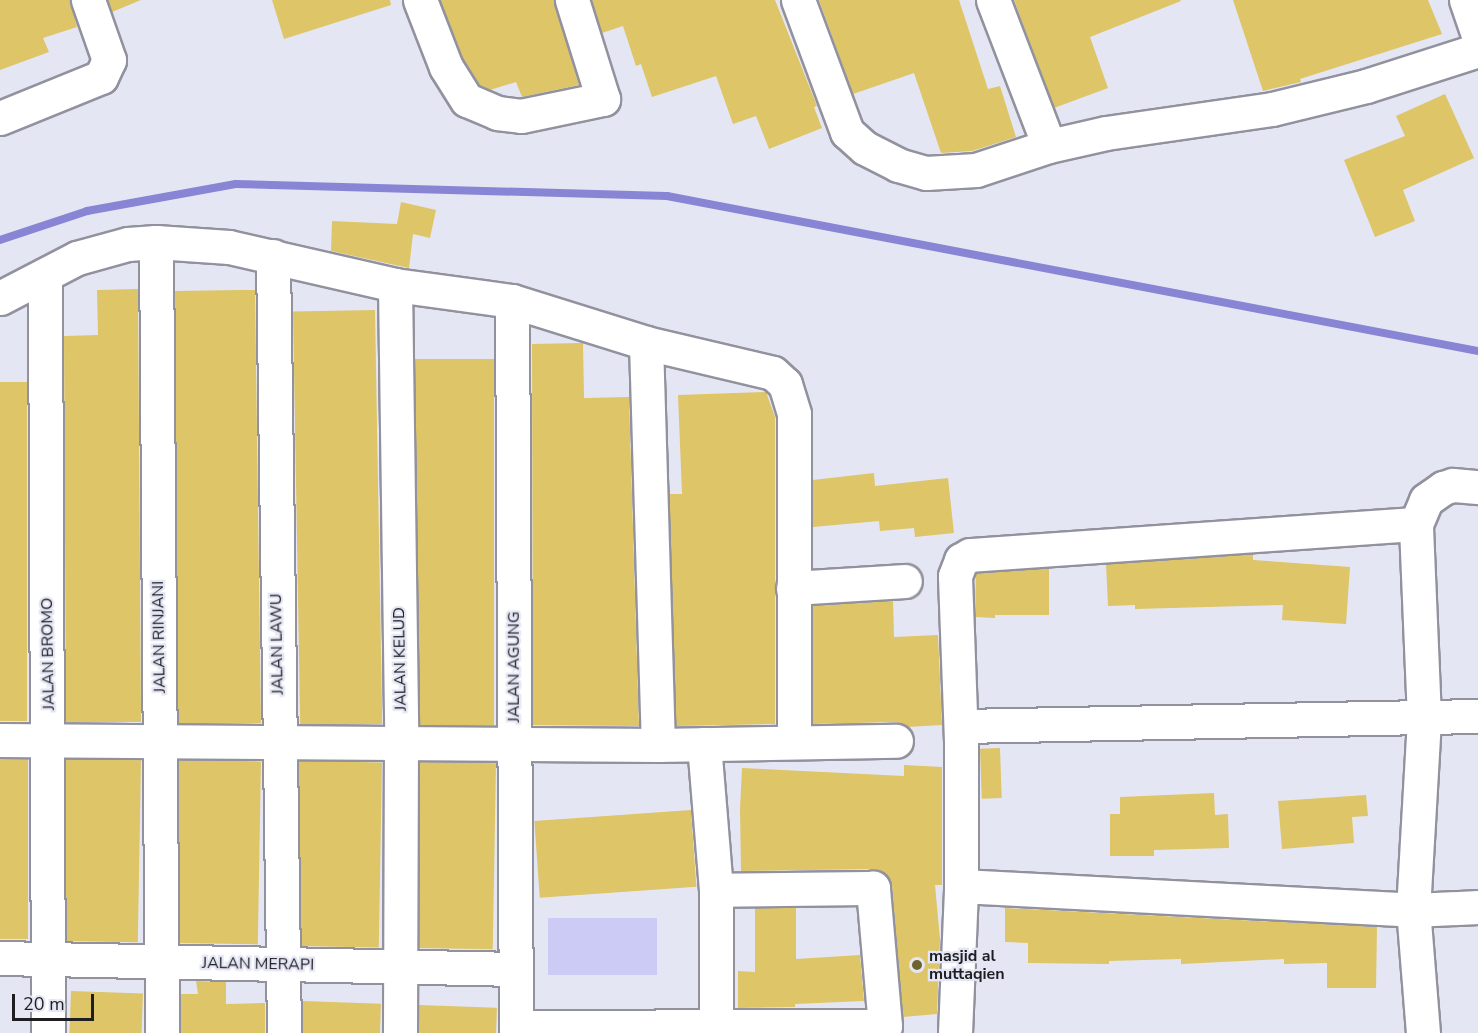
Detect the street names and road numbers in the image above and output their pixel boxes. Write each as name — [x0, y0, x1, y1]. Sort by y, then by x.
street label: JALAN RINJANI — [148, 581, 170, 693]
street label: JALAN LAWU — [267, 593, 287, 695]
street label: JALAN BROMO — [37, 598, 59, 710]
street label: JALAN KELUD — [389, 607, 411, 711]
street label: JALAN AGUNG — [504, 611, 524, 723]
street label: JALAN MERAPI — [202, 953, 314, 975]

